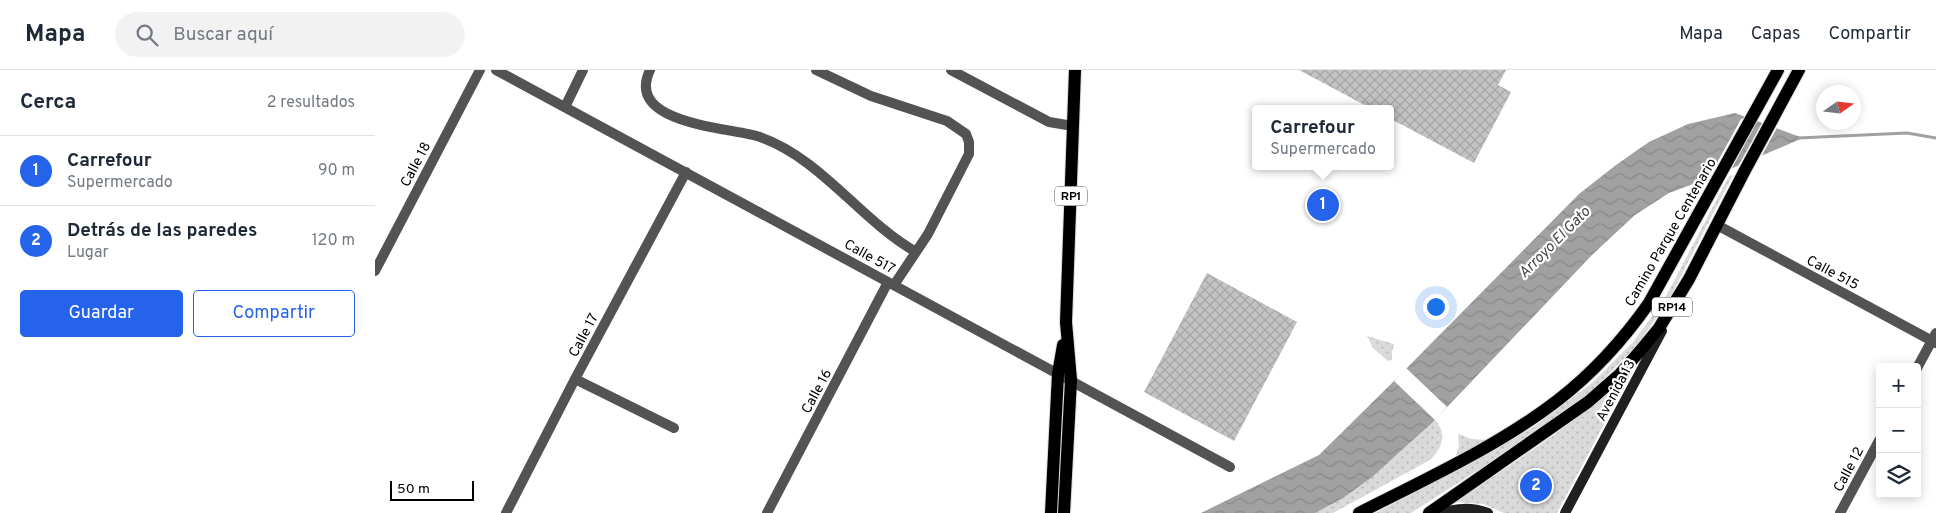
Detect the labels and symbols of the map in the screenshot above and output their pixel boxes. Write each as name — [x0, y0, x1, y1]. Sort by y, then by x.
north arrow — [1816, 85, 1861, 130]
street label: Calle 18 — [397, 139, 435, 190]
street label: Camino Parque Centenario — [1622, 155, 1721, 310]
road number: RP1 — [1055, 186, 1087, 206]
pin: 1 — [1307, 186, 1339, 224]
water label: Arroyo El Gato — [1515, 203, 1595, 283]
street label: Calle 517 — [841, 236, 898, 278]
street label: Calle 515 — [1803, 252, 1862, 294]
your location — [1423, 294, 1449, 320]
road number: RP14 — [1652, 298, 1692, 316]
street label: Calle 17 — [566, 311, 603, 360]
street label: Avenida 13 — [1593, 357, 1640, 424]
street label: Calle 16 — [799, 366, 836, 417]
street label: Calle 12 — [1830, 444, 1868, 495]
pin: 2 — [1520, 467, 1552, 505]
scale bar — [390, 478, 474, 501]

